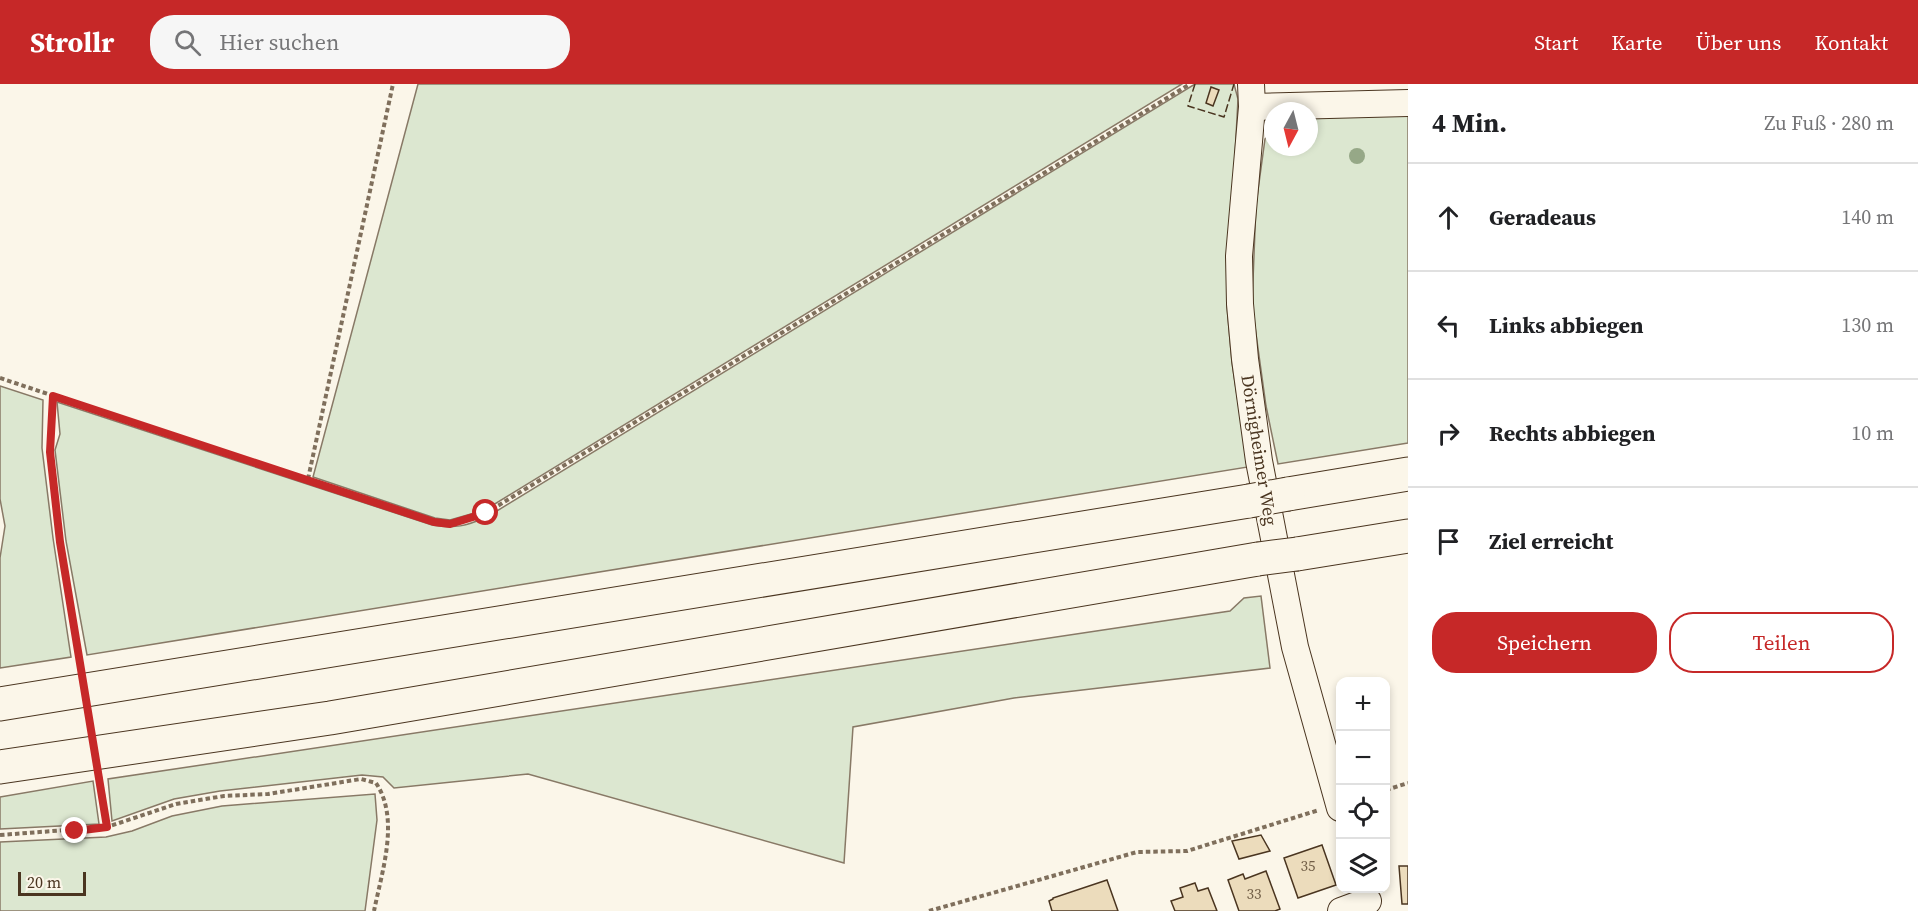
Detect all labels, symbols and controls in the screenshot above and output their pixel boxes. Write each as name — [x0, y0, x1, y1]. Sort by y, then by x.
search box — [150, 15, 570, 69]
text: Strollr — [30, 23, 114, 61]
icon: search — [171, 26, 204, 59]
text: Hier suchen — [219, 27, 339, 57]
text: Start — [1534, 28, 1578, 57]
text: Karte — [1611, 28, 1662, 57]
text: Über uns — [1695, 28, 1781, 57]
text: Kontakt — [1814, 28, 1888, 57]
north arrow — [1264, 102, 1318, 156]
text: 4 Min. — [1432, 105, 1507, 141]
text: Zu Fuß · 280 m — [1764, 109, 1894, 137]
icon: ahead — [1432, 201, 1465, 234]
text: Geradeaus — [1489, 202, 1596, 232]
text: 140 m — [1841, 203, 1894, 231]
icon: left — [1432, 309, 1465, 342]
text: Links abbiegen — [1489, 310, 1644, 340]
text: 130 m — [1841, 311, 1894, 339]
street label: Dörnigheimer Weg — [1235, 373, 1284, 527]
icon: right — [1432, 417, 1465, 450]
text: Rechts abbiegen — [1489, 418, 1656, 448]
text: 10 m — [1851, 419, 1894, 447]
route start — [472, 499, 498, 525]
icon: arrive — [1432, 525, 1465, 558]
text: Ziel erreicht — [1489, 526, 1613, 556]
button: Speichern — [1432, 612, 1657, 673]
button: Teilen — [1669, 612, 1894, 673]
map controls — [1336, 677, 1390, 893]
button: + — [1336, 677, 1390, 731]
button: − — [1336, 731, 1390, 785]
button: locate — [1336, 785, 1390, 839]
route end — [61, 817, 87, 843]
button: layers — [1336, 839, 1390, 893]
house number: 35 — [1300, 855, 1316, 876]
scale bar — [18, 869, 86, 896]
text: 20 m — [27, 871, 61, 893]
house number: 33 — [1246, 883, 1262, 904]

